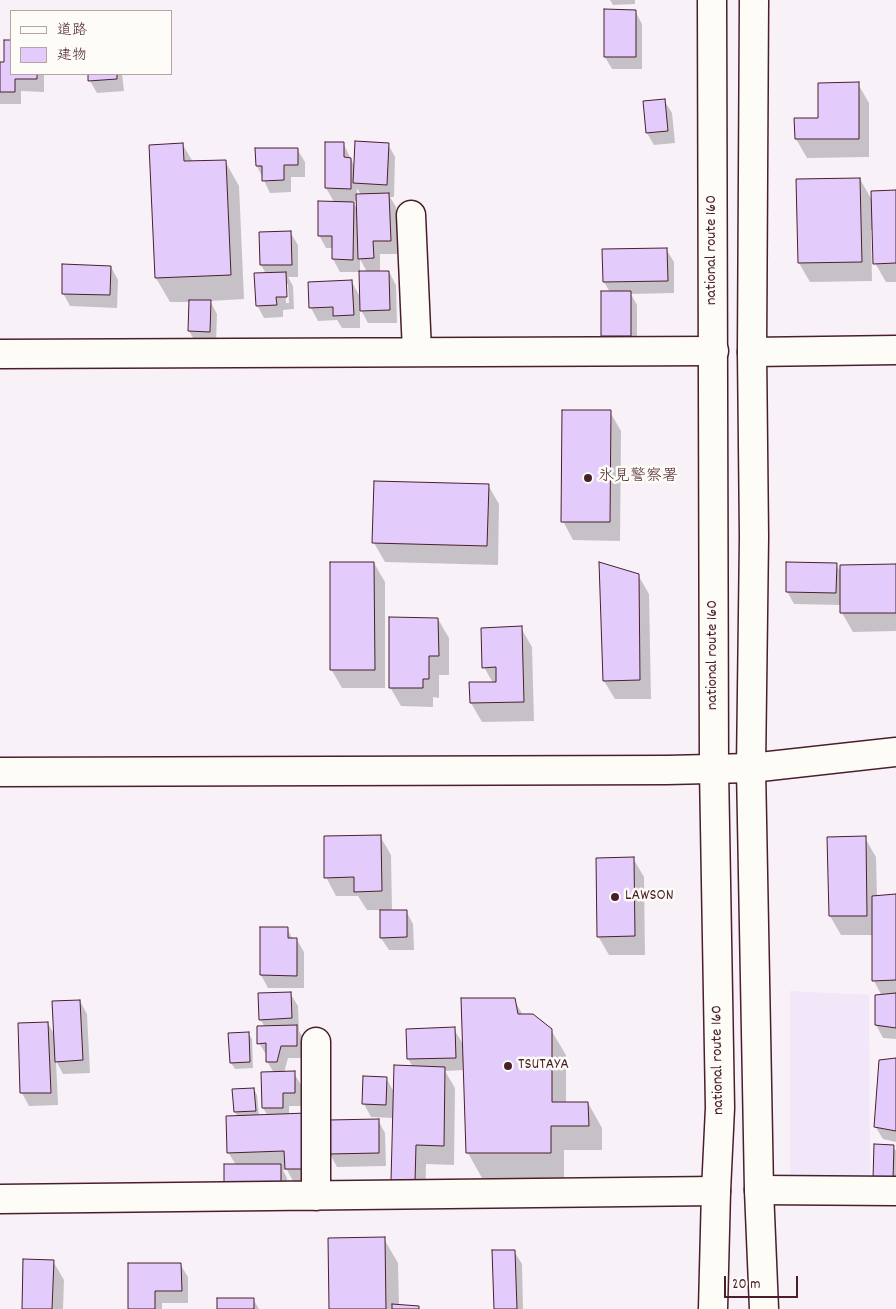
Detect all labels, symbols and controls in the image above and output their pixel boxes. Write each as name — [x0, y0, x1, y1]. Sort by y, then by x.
legend — [10, 10, 172, 75]
text: 道路 — [57, 20, 87, 42]
text: 建物 — [57, 45, 87, 67]
street label: national route 160 — [703, 195, 723, 305]
place label: 氷見警察署 — [598, 468, 678, 488]
marker: 氷見警察署 — [582, 472, 594, 484]
street label: national route 160 — [704, 600, 724, 710]
place label: LAWSON — [625, 887, 674, 907]
marker: LAWSON — [609, 891, 621, 903]
street label: national route 160 — [708, 1005, 730, 1115]
place label: TSUTAYA — [518, 1056, 569, 1076]
marker: TSUTAYA — [502, 1060, 514, 1072]
scale bar — [726, 1266, 800, 1298]
text: 20 m — [732, 1274, 760, 1296]

